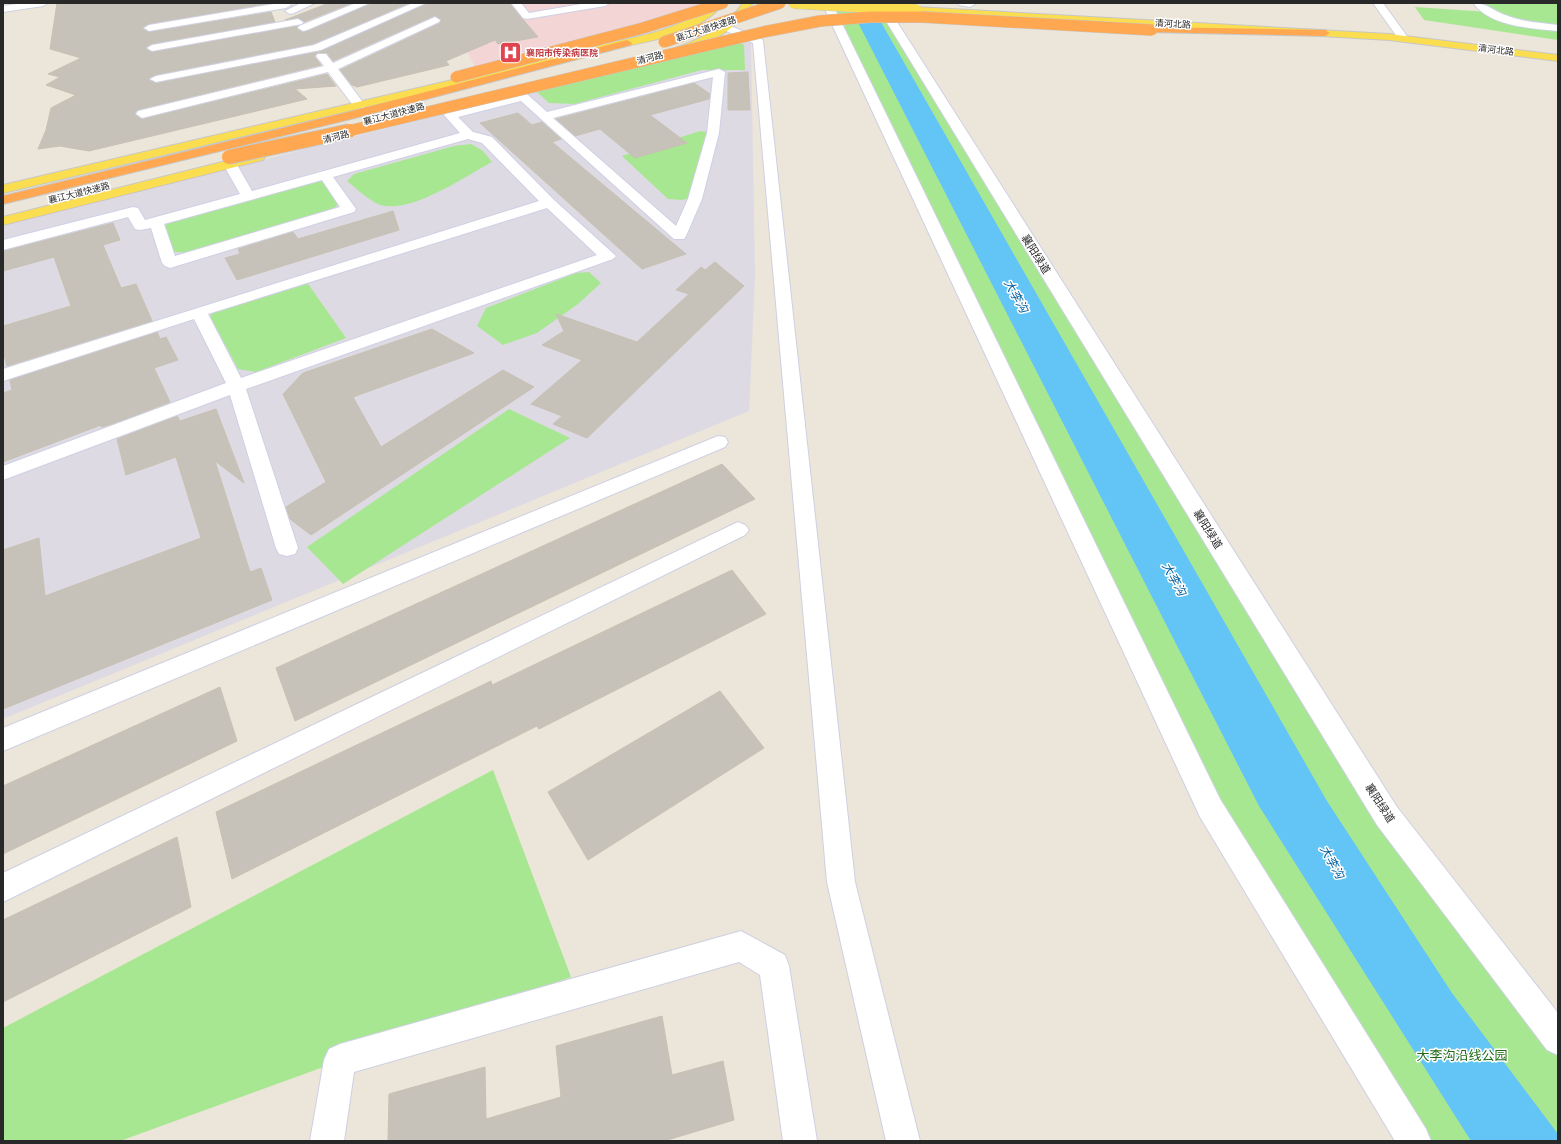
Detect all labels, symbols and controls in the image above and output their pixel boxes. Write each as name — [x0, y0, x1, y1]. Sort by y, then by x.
street label: 襄江大道快速路 — [674, 14, 738, 44]
street label: 清河北路 — [1155, 17, 1191, 31]
hospital icon: 襄阳市传染病医院 — [497, 40, 523, 66]
street label: 清河北路 — [1477, 42, 1515, 58]
place label: 襄阳市传染病医院 — [526, 47, 598, 59]
street label: 清河路 — [635, 49, 665, 67]
street label: 襄江大道快速路 — [362, 100, 426, 128]
street label: 清河路 — [321, 128, 351, 146]
street label: 襄江大道快速路 — [47, 180, 111, 206]
street label: 襄阳绿道 — [1018, 231, 1054, 277]
water label: 大李沟 — [1000, 276, 1034, 317]
street label: 襄阳绿道 — [1190, 506, 1226, 552]
water label: 大李沟 — [1158, 559, 1192, 600]
street label: 襄阳绿道 — [1361, 780, 1399, 826]
water label: 大李沟 — [1316, 842, 1350, 883]
park label: 大李沟沿线公园 — [1416, 1046, 1508, 1065]

